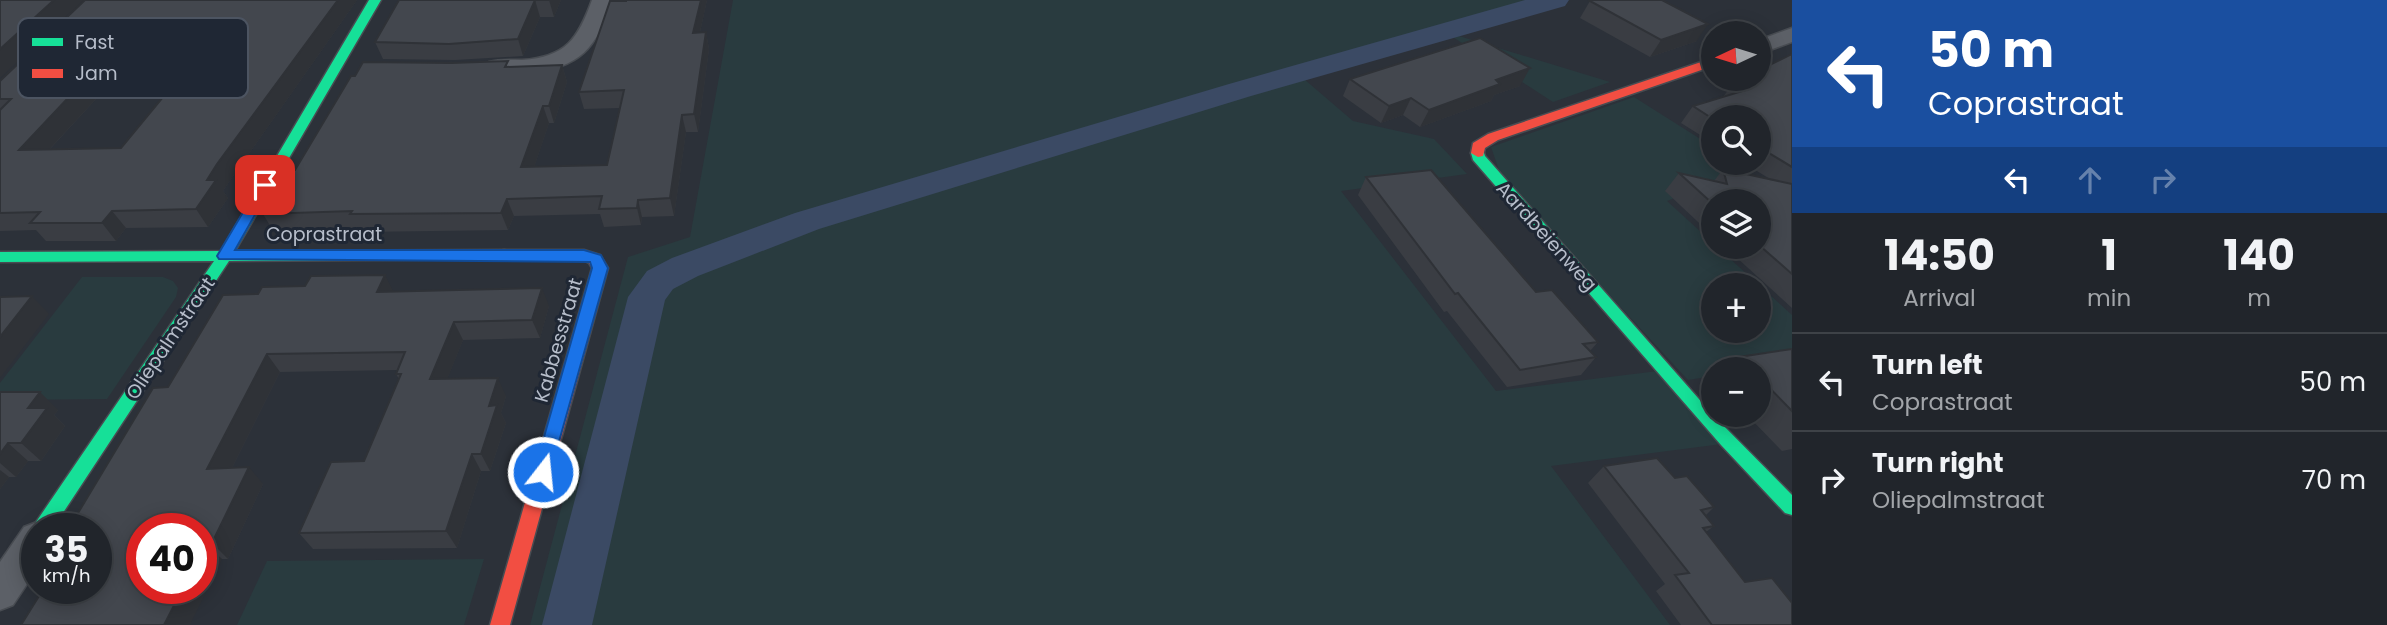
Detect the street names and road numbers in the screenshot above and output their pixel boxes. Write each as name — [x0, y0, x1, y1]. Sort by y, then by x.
street label: Aardbeienweg — [1490, 176, 1603, 297]
street label: Coprastraat — [266, 221, 382, 248]
street label: Oliepalmstraat — [119, 272, 221, 405]
street label: Kabbesstraat — [528, 275, 589, 405]

